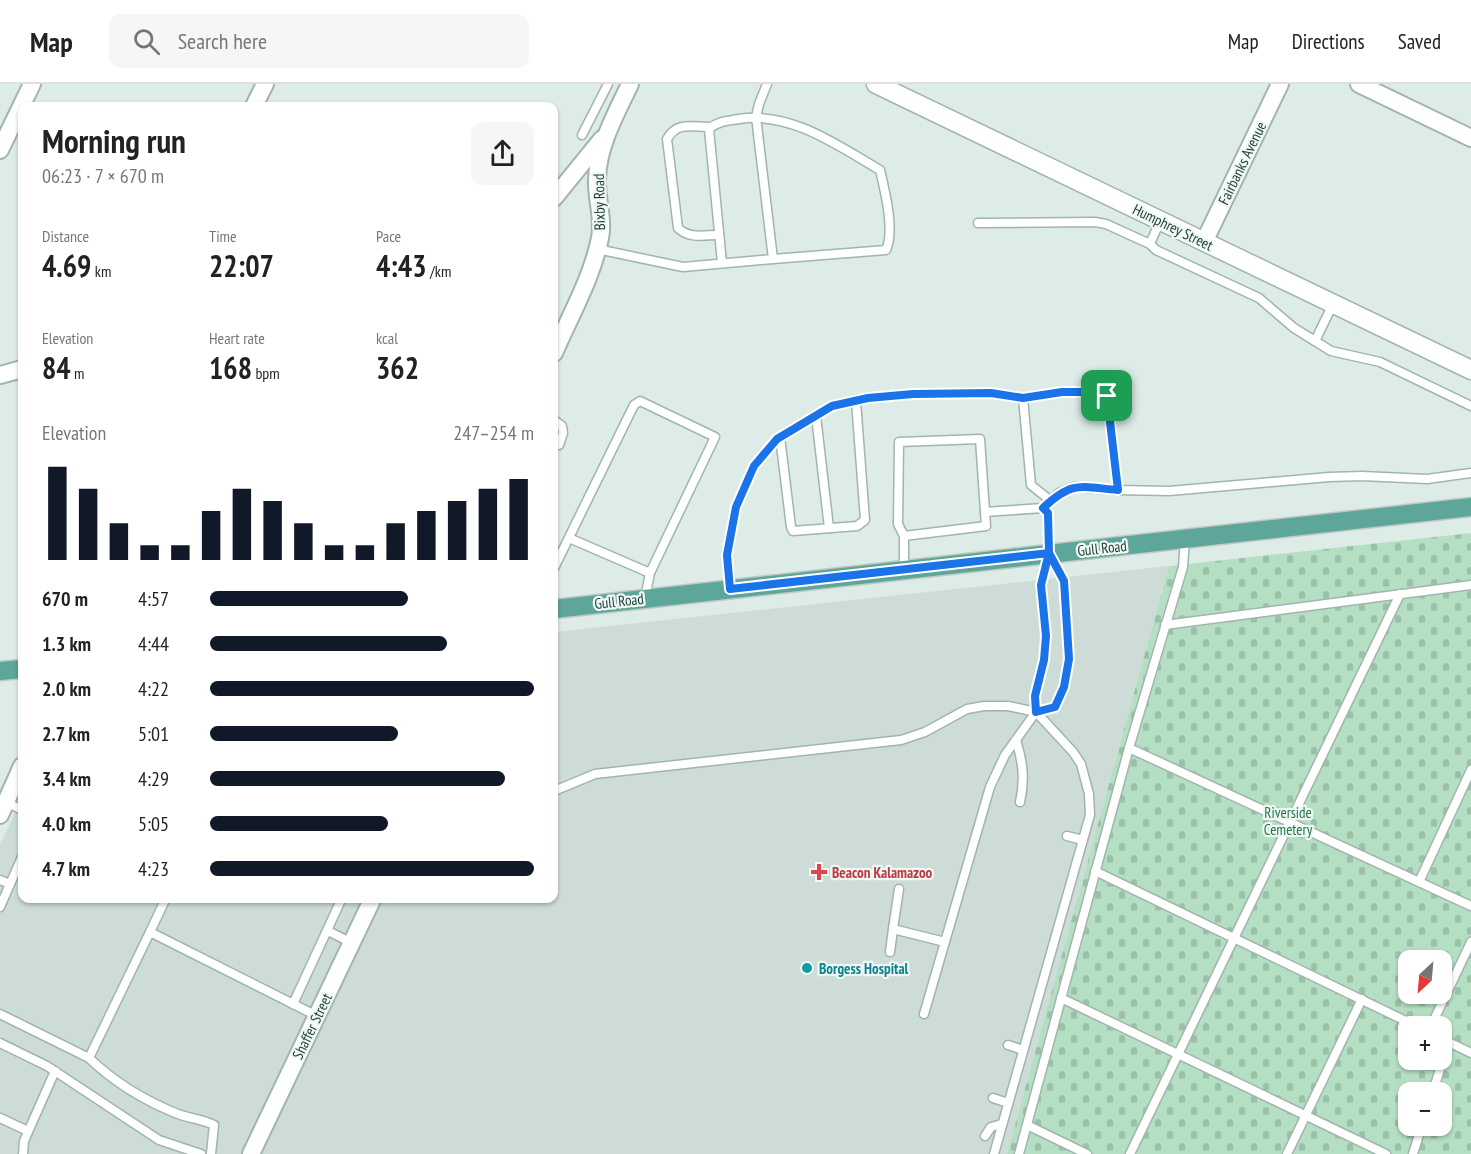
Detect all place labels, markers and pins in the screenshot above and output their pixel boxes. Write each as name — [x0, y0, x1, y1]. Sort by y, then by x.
pin — [1081, 370, 1132, 421]
marker: Beacon Kalamazoo — [810, 863, 828, 881]
place label: Beacon Kalamazoo — [832, 863, 933, 882]
place label: Borgess Hospital — [819, 959, 909, 978]
marker: Borgess Hospital — [800, 961, 814, 975]

